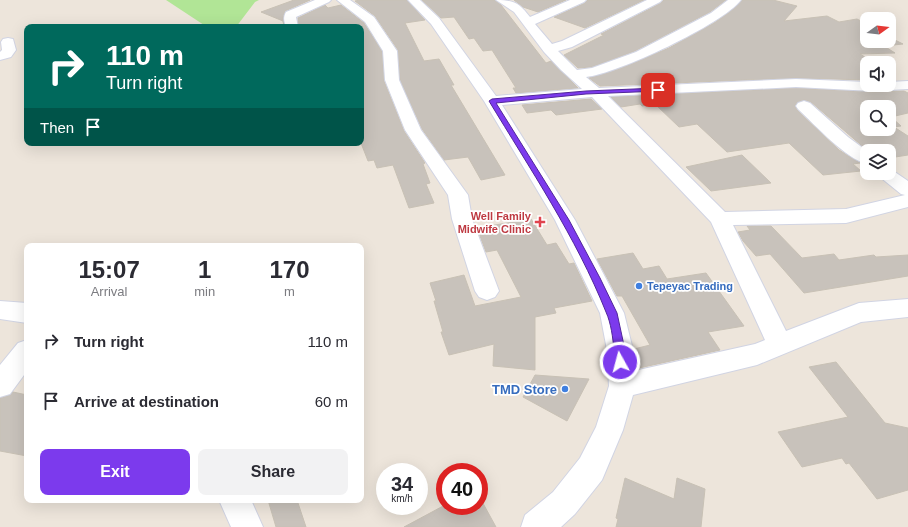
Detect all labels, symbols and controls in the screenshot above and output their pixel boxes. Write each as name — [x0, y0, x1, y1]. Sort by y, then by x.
north arrow — [860, 12, 896, 48]
map controls — [860, 12, 896, 180]
icon: right — [40, 40, 92, 92]
text: 110 m — [106, 40, 184, 71]
button: sound — [860, 56, 896, 92]
text: Turn right — [106, 73, 182, 93]
pin — [641, 73, 675, 107]
icon: arrive — [647, 79, 669, 101]
button: search — [860, 100, 896, 136]
icon: arrive — [82, 116, 104, 138]
text: Then — [40, 119, 74, 136]
button: layers — [860, 144, 896, 180]
place label: Well Family Midwife Clinic — [458, 210, 532, 235]
marker: Well Family Midwife Clinic — [534, 216, 546, 228]
text: 15:07 — [78, 256, 140, 283]
text: 1 — [198, 256, 211, 283]
text: 170 — [270, 256, 310, 283]
place label: Tepeyac Trading — [647, 280, 733, 292]
marker: Tepeyac Trading — [634, 281, 644, 291]
text: Arrival — [91, 284, 128, 299]
text: min — [194, 284, 215, 299]
text: m — [284, 284, 295, 299]
icon: right — [40, 330, 62, 352]
text: Turn right — [74, 333, 144, 350]
text: 110 m — [307, 333, 348, 350]
position arrow — [599, 341, 641, 383]
place label: TMD Store — [492, 382, 557, 397]
marker: TMD Store — [560, 384, 570, 394]
icon: arrive — [40, 390, 62, 412]
text: Arrive at destination — [74, 393, 219, 410]
text: 60 m — [315, 393, 348, 410]
button: Exit — [40, 449, 190, 495]
button: Share — [198, 449, 348, 495]
speed limit sign: 40 — [436, 463, 488, 515]
text: 34 — [391, 473, 413, 495]
text: km/h — [391, 493, 413, 504]

